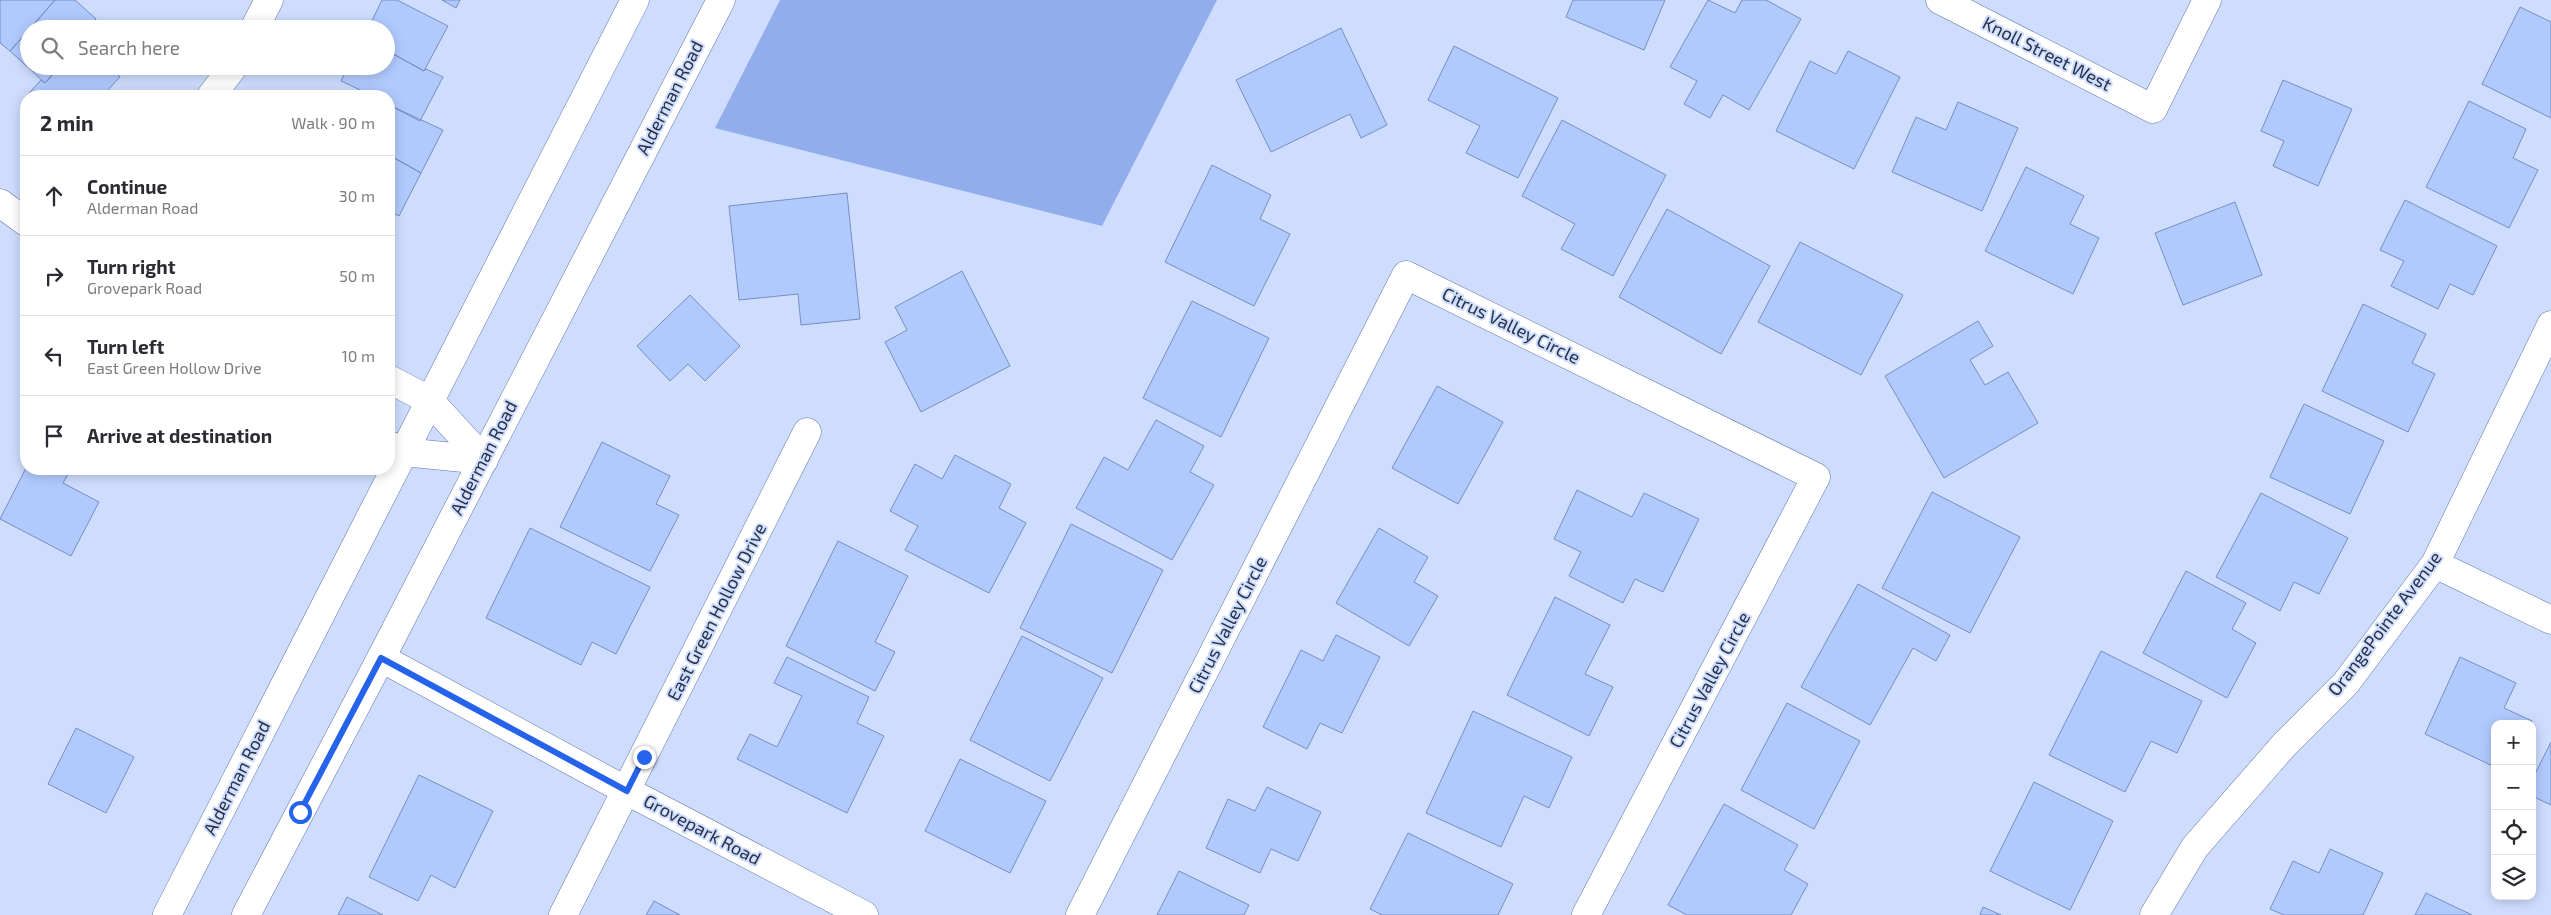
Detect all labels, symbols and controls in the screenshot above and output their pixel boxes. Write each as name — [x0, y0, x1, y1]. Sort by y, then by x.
street label: Knoll Street West — [1979, 11, 2116, 95]
search box — [20, 20, 395, 75]
icon: search — [38, 34, 66, 62]
text: Search here — [78, 36, 180, 59]
street label: Alderman Road — [631, 37, 707, 158]
text: 2 min — [40, 110, 94, 135]
text: Walk · 90 m — [291, 113, 375, 132]
text: Continue — [87, 175, 167, 198]
icon: ahead — [40, 182, 68, 210]
text: 30 m — [339, 186, 375, 205]
text: Alderman Road — [87, 198, 198, 217]
text: Turn right — [87, 255, 175, 278]
icon: right — [40, 262, 68, 290]
text: 50 m — [339, 266, 375, 285]
text: Grovepark Road — [87, 278, 202, 297]
street label: Citrus Valley Circle — [1439, 282, 1584, 368]
text: Turn left — [87, 335, 164, 358]
icon: left — [40, 342, 68, 370]
text: 10 m — [341, 346, 375, 365]
text: East Green Hollow Drive — [87, 358, 262, 377]
street label: Alderman Road — [445, 397, 521, 518]
icon: arrive — [40, 422, 68, 450]
text: Arrive at destination — [87, 424, 272, 447]
street label: East Green Hollow Drive — [662, 519, 770, 704]
street label: OrangePointe Avenue — [2323, 547, 2446, 700]
street label: Citrus Valley Circle — [1183, 552, 1271, 697]
street label: Citrus Valley Circle — [1664, 608, 1754, 751]
street label: Alderman Road — [198, 717, 274, 838]
map controls — [2491, 720, 2536, 900]
button: + — [2491, 720, 2536, 765]
route end — [633, 746, 656, 769]
button: − — [2491, 765, 2536, 810]
street label: Grovepark Road — [640, 789, 765, 869]
route start — [289, 801, 312, 824]
button: locate — [2491, 810, 2536, 855]
button: layers — [2491, 855, 2536, 900]

